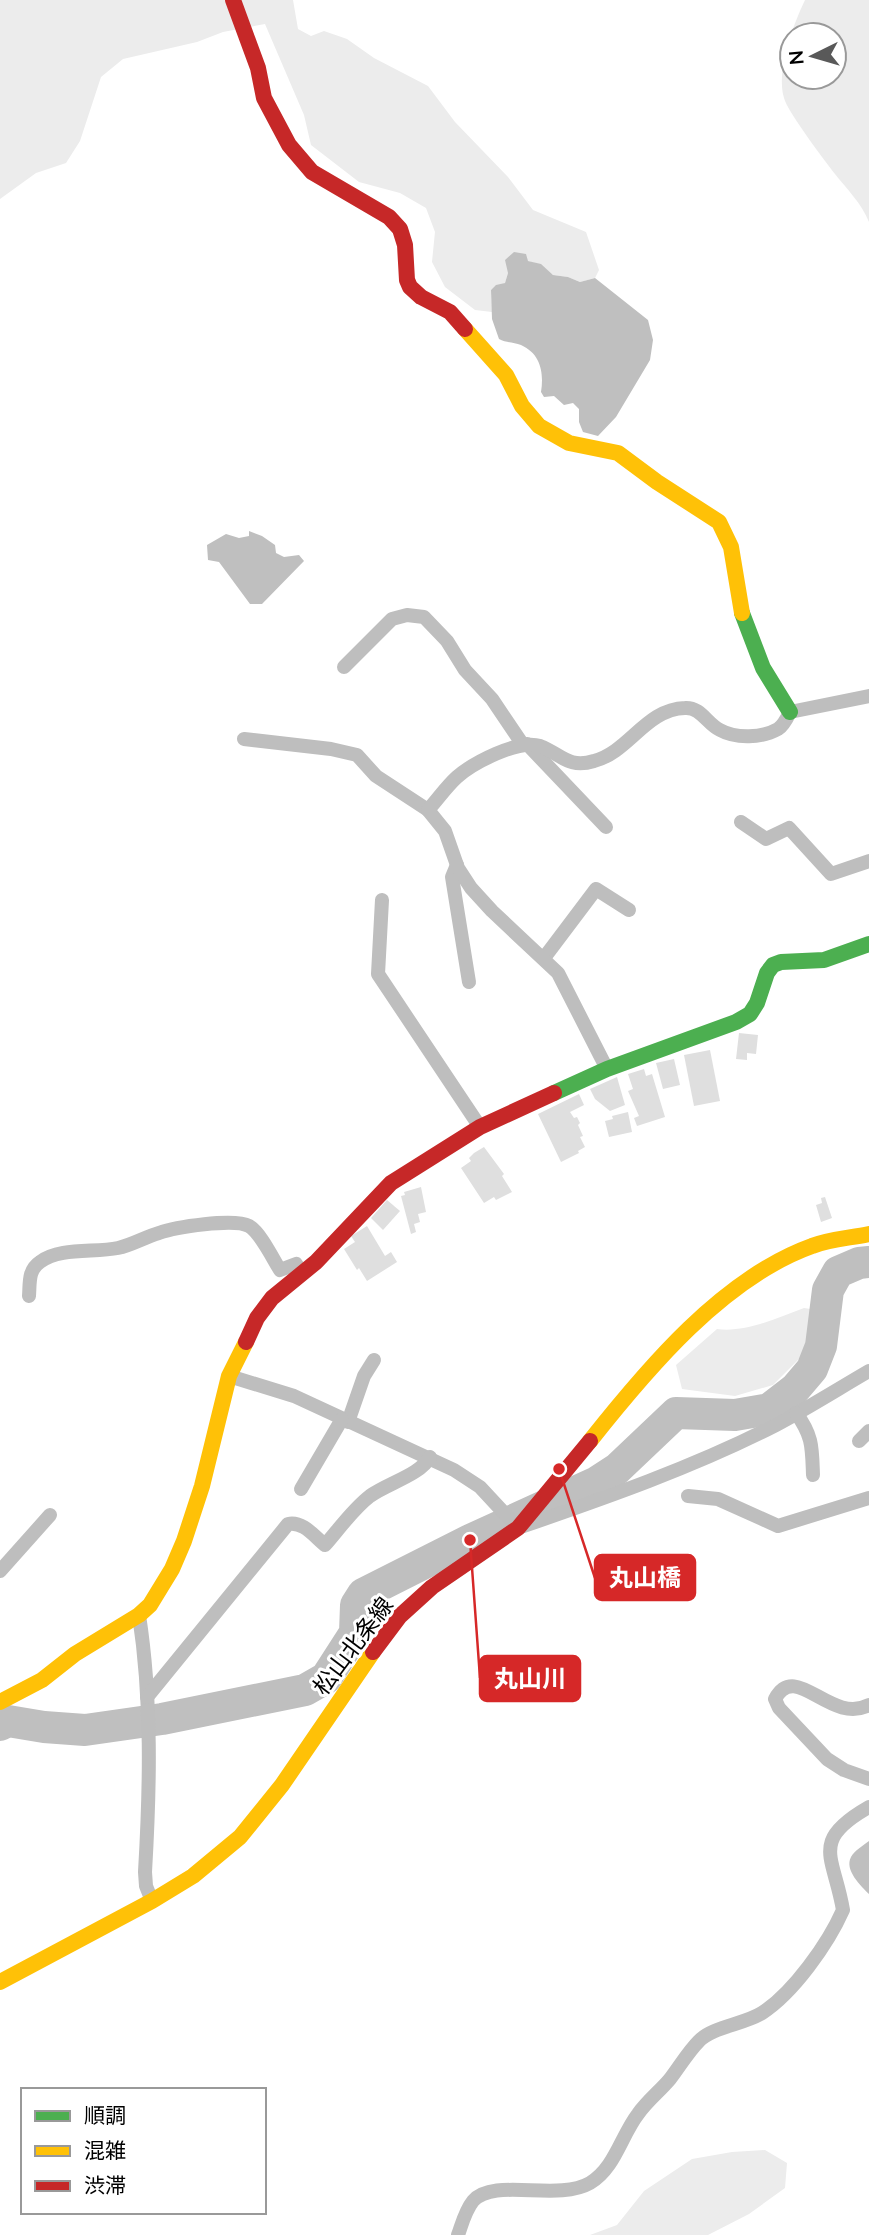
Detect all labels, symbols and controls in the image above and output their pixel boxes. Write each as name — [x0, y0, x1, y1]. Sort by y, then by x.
north arrow — [778, 21, 848, 91]
text: N — [783, 49, 808, 66]
callout: 丸山橋 — [595, 1555, 695, 1600]
text: 丸山橋 — [609, 1562, 681, 1591]
street label: 松山北条線 — [306, 1591, 398, 1700]
callout: 丸山川 — [480, 1656, 580, 1701]
text: 丸山川 — [494, 1663, 566, 1692]
legend — [21, 2088, 266, 2214]
text: 順調 — [84, 2102, 126, 2127]
text: 混雑 — [84, 2137, 126, 2162]
text: 渋滞 — [84, 2172, 126, 2197]

